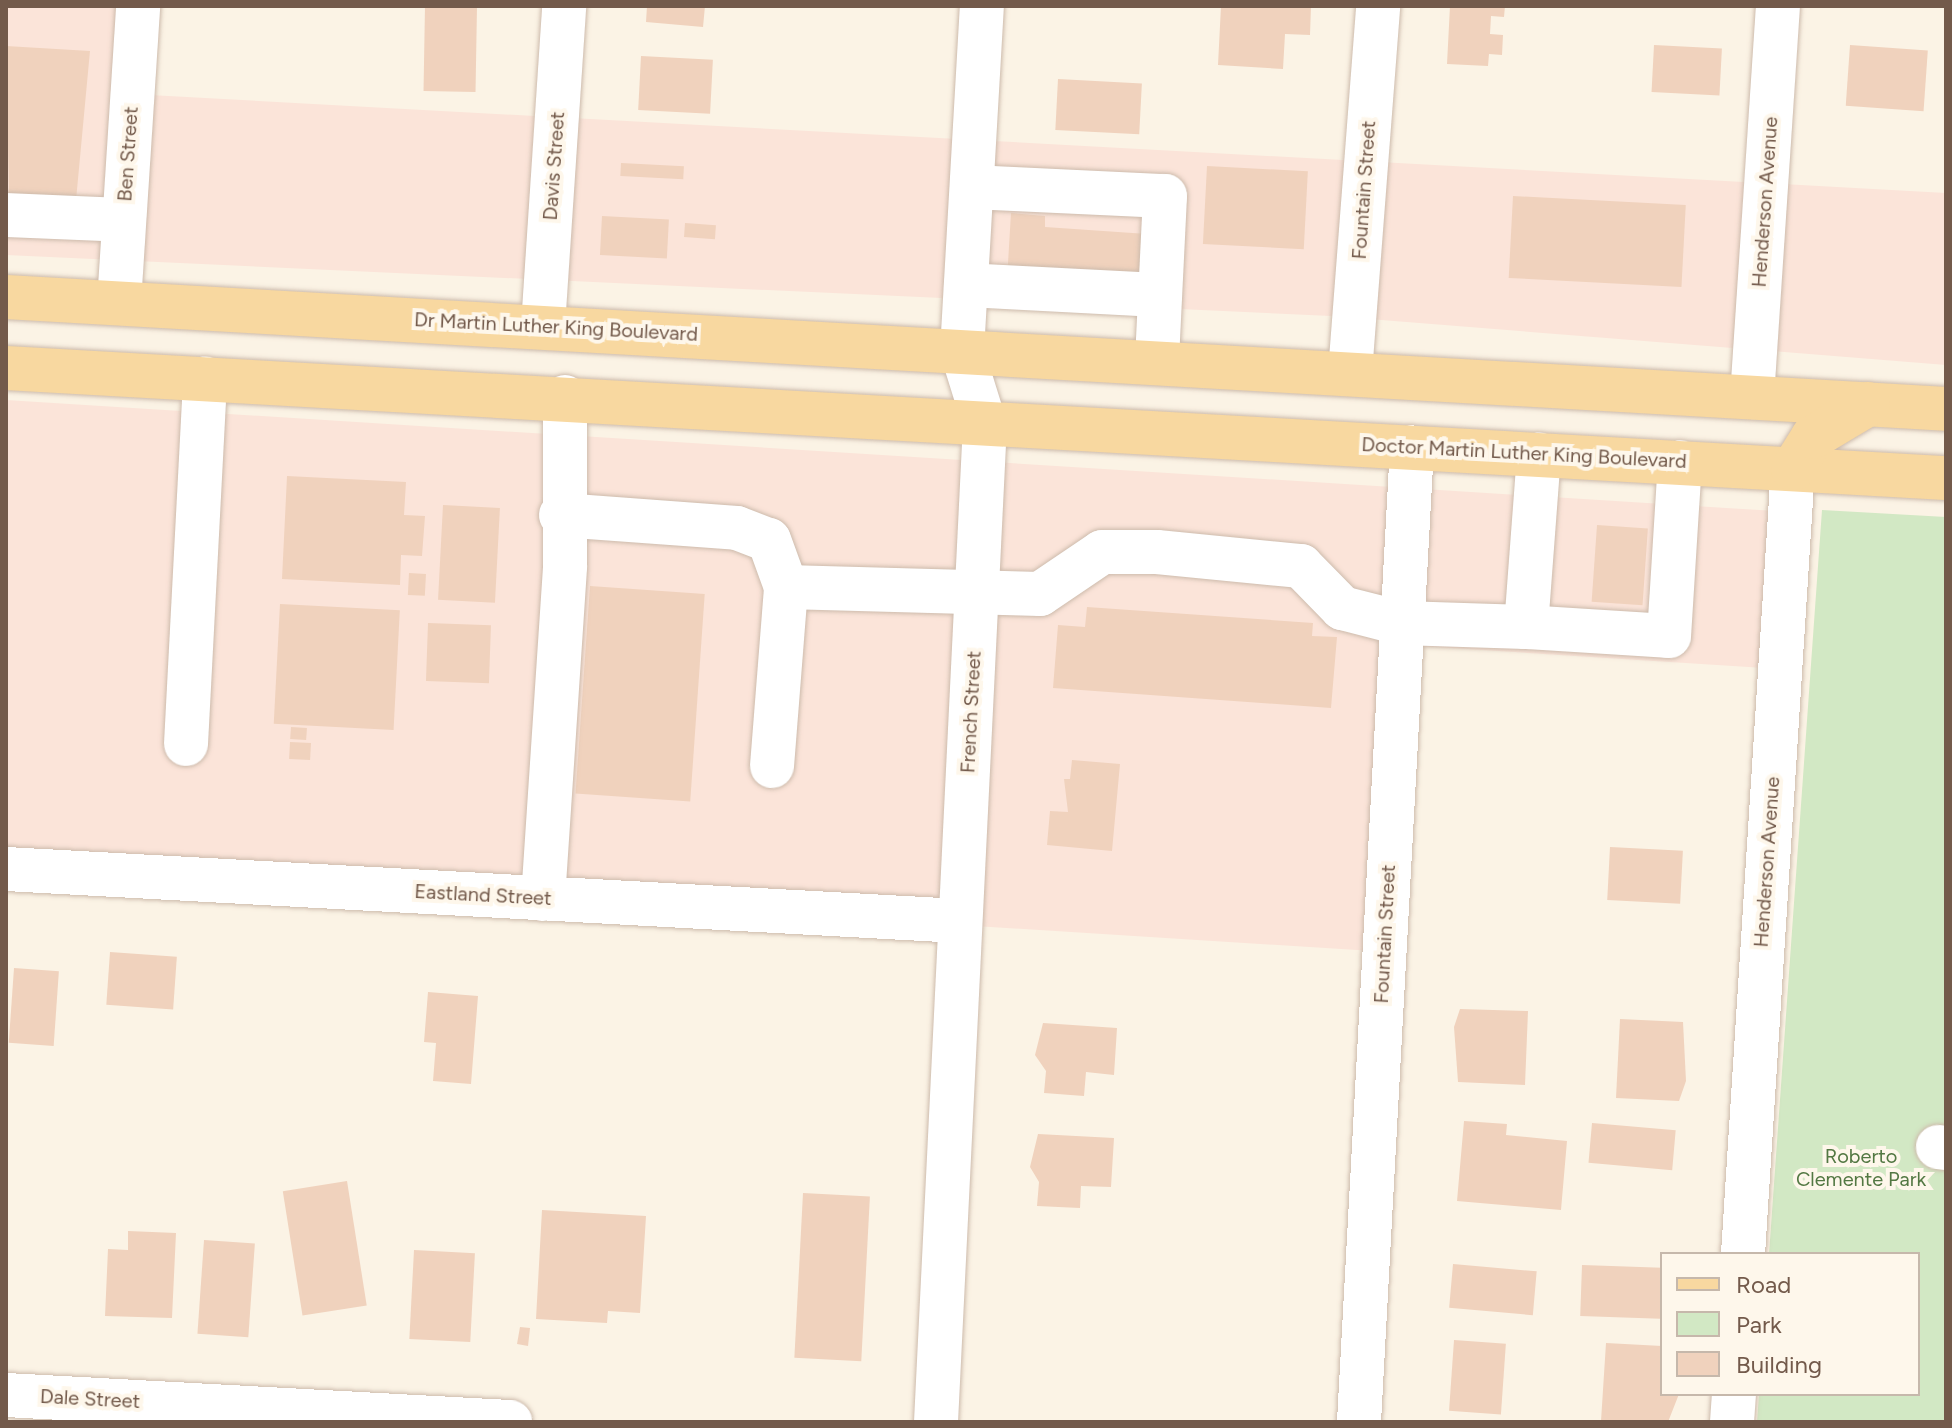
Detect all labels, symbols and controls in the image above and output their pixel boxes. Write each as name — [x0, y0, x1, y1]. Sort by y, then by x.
street label: Ben Street — [113, 106, 143, 202]
street label: Davis Street — [538, 111, 570, 221]
street label: Henderson Avenue — [1747, 116, 1783, 288]
street label: Fountain Street — [1347, 120, 1381, 260]
street label: Dr Martin Luther King Boulevard — [414, 308, 698, 346]
street label: Doctor Martin Luther King Boulevard — [1361, 432, 1687, 474]
street label: French Street — [956, 650, 986, 774]
street label: Henderson Avenue — [1749, 776, 1785, 948]
street label: Fountain Street — [1369, 864, 1401, 1004]
street label: Eastland Street — [414, 879, 552, 911]
park label: Roberto Clemente Park — [1796, 1144, 1926, 1191]
legend — [1660, 1252, 1920, 1396]
text: Road — [1736, 1270, 1791, 1299]
text: Park — [1736, 1310, 1782, 1339]
text: Building — [1736, 1350, 1822, 1379]
street label: Dale Street — [39, 1384, 141, 1414]

